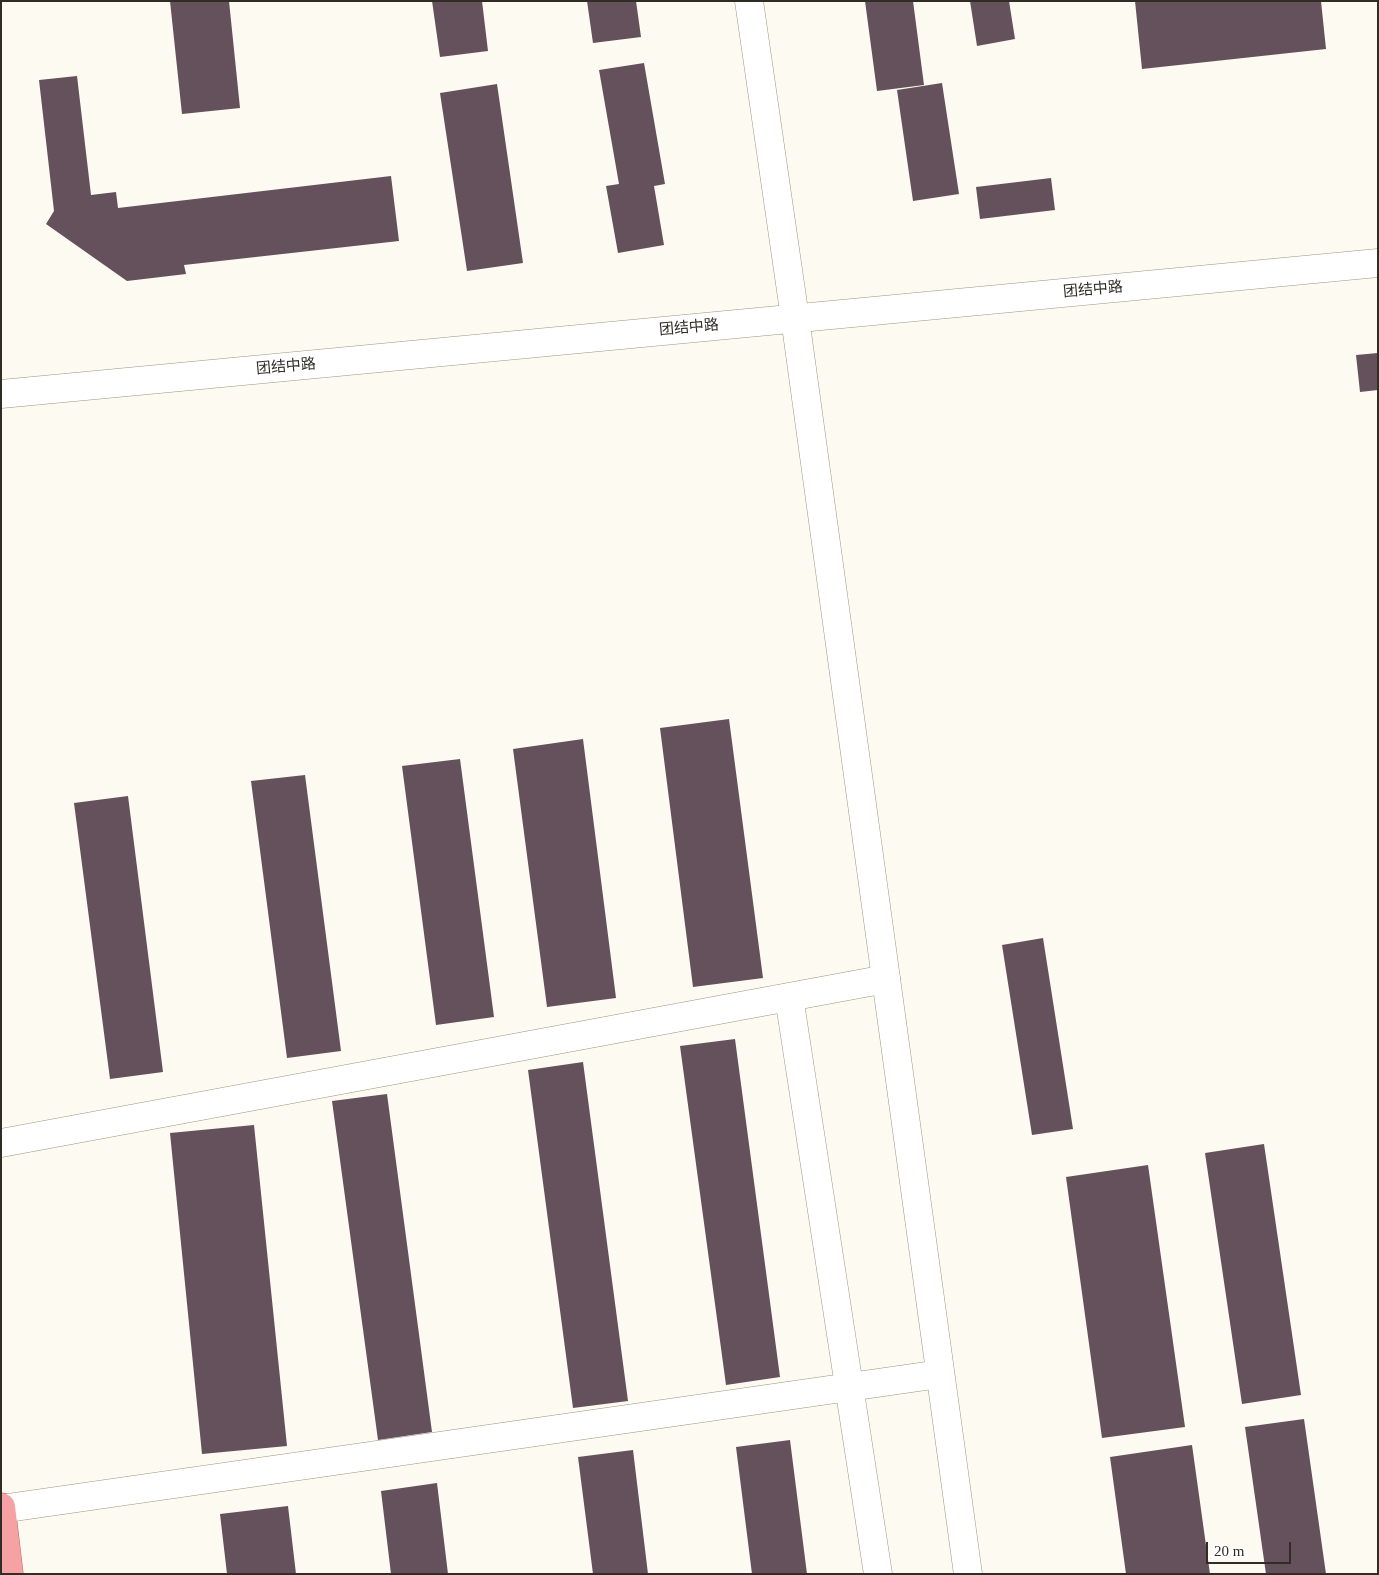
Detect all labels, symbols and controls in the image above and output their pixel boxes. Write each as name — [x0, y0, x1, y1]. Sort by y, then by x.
street label: 团结中路 — [1062, 278, 1124, 302]
street label: 团结中路 — [658, 316, 720, 340]
street label: 团结中路 — [255, 355, 317, 379]
scale bar — [1209, 1532, 1294, 1564]
text: 20 m — [1214, 1543, 1244, 1559]

